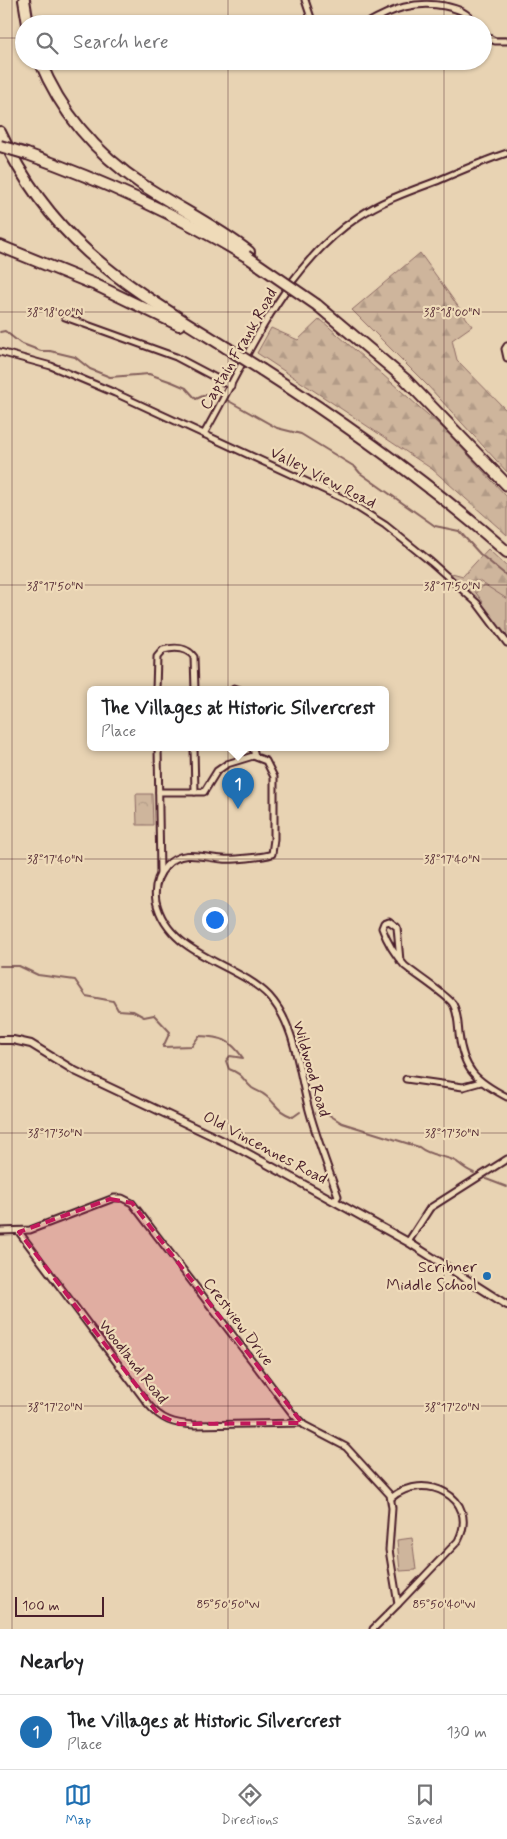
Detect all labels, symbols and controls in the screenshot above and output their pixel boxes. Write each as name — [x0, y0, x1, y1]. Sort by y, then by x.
search box — [15, 15, 492, 70]
icon: search — [33, 29, 61, 57]
text: Search here — [73, 30, 169, 55]
street label: Captain Frank Road — [196, 284, 282, 414]
text: 38°18'00"N — [27, 305, 83, 321]
text: 38°18'00"N — [424, 305, 480, 321]
street label: Valley View Road — [266, 442, 380, 514]
text: 38°17'50"N — [27, 579, 83, 595]
text: 38°17'50"N — [424, 579, 480, 595]
popup — [87, 686, 389, 751]
text: The Villages at Historic Silvercrest — [101, 696, 375, 721]
text: Place — [101, 721, 136, 742]
pin: 1 — [222, 768, 254, 809]
text: 38°17'40"N — [27, 852, 83, 868]
text: 38°17'40"N — [424, 852, 480, 868]
your location — [202, 907, 228, 933]
street label: Wildwood Road — [287, 1018, 335, 1120]
street label: Old Vincennes Road — [199, 1106, 331, 1190]
text: 38°17'30"N — [28, 1126, 82, 1142]
text: 38°17'30"N — [425, 1126, 479, 1142]
place label: Scribner Middle School — [386, 1257, 478, 1296]
marker: Scribner Middle School — [481, 1270, 493, 1282]
street label: Crestview Drive — [198, 1274, 278, 1370]
street label: Woodland Road — [93, 1315, 173, 1409]
text: 38°17'20"N — [27, 1400, 83, 1416]
text: 38°17'20"N — [424, 1400, 480, 1416]
scale bar — [15, 1594, 104, 1617]
text: 100 m — [22, 1597, 60, 1615]
text: 85°50'50"W — [196, 1597, 260, 1613]
text: 85°50'40"W — [413, 1597, 476, 1613]
text: Nearby — [20, 1648, 84, 1676]
text: The Villages at Historic Silvercrest — [67, 1709, 341, 1734]
text: 1 — [32, 1722, 40, 1743]
text: 130 m — [446, 1722, 487, 1743]
text: Place — [67, 1734, 102, 1755]
tab: Map — [64, 1781, 92, 1829]
tab: Directions — [221, 1781, 279, 1829]
tab: Saved — [407, 1781, 443, 1829]

